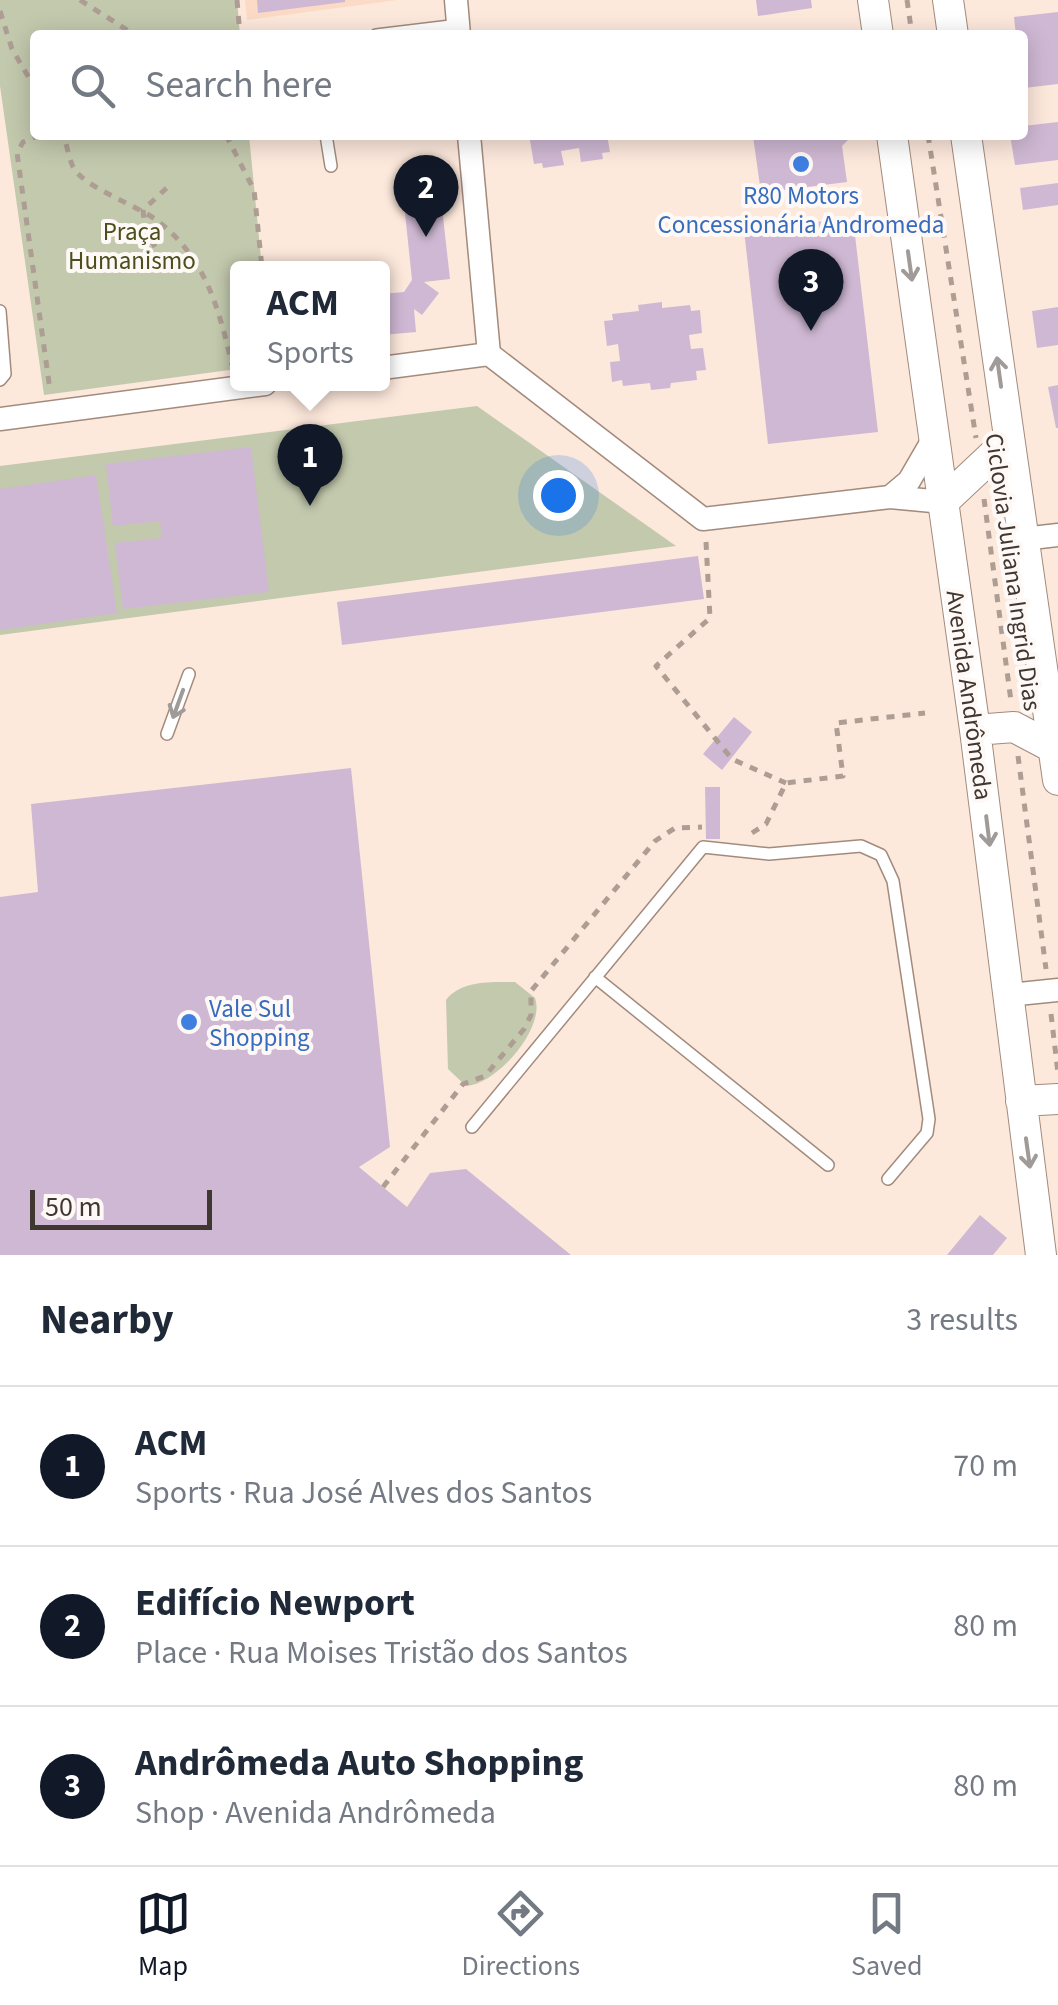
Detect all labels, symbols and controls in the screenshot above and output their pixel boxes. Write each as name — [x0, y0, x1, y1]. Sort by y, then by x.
search box — [30, 30, 1028, 140]
icon: search — [65, 58, 120, 113]
text: Search here — [145, 58, 332, 112]
marker: R80 Motors Concessionária Andromeda — [790, 153, 812, 175]
pin: 2 — [394, 154, 458, 237]
place label: R80 Motors Concessionária Andromeda — [658, 178, 944, 243]
park label: Praça Humanismo — [68, 214, 196, 279]
pin: 3 — [778, 248, 844, 331]
one-way arrow — [902, 250, 920, 282]
popup — [230, 261, 390, 391]
text: ACM — [266, 276, 339, 330]
text: Sports — [266, 330, 354, 376]
one-way arrow — [989, 356, 1007, 389]
pin: 1 — [278, 424, 342, 506]
street label: Ciclovia Juliana Ingrid Dias — [976, 431, 1050, 713]
your location — [533, 470, 584, 521]
street label: Avenida Andrômeda — [936, 588, 1002, 802]
one-way arrow — [168, 688, 186, 719]
one-way arrow — [979, 814, 998, 847]
place label: Vale Sul Shopping — [209, 991, 310, 1056]
marker: Vale Sul Shopping — [178, 1011, 200, 1033]
one-way arrow — [1019, 1137, 1038, 1169]
scale bar — [30, 1185, 212, 1230]
text: 50 m — [45, 1187, 102, 1227]
text: Nearby — [40, 1290, 174, 1350]
text: 3 results — [906, 1297, 1018, 1343]
text: ACM — [135, 1416, 207, 1470]
text: 1 — [64, 1443, 81, 1489]
text: 70 m — [953, 1443, 1018, 1489]
text: Sports · Rua José Alves dos Santos — [135, 1470, 592, 1516]
text: Edifício Newport — [135, 1576, 415, 1630]
text: 2 — [64, 1603, 81, 1649]
text: 80 m — [953, 1603, 1018, 1649]
text: Place · Rua Moises Tristão dos Santos — [135, 1630, 628, 1676]
text: Andrômeda Auto Shopping — [135, 1736, 584, 1790]
text: 3 — [64, 1763, 81, 1809]
text: 80 m — [953, 1763, 1018, 1809]
text: Shop · Avenida Andrômeda — [135, 1790, 496, 1836]
tab: Map — [136, 1886, 191, 1986]
tab: Directions — [462, 1886, 580, 1986]
tab: Saved — [851, 1886, 922, 1986]

